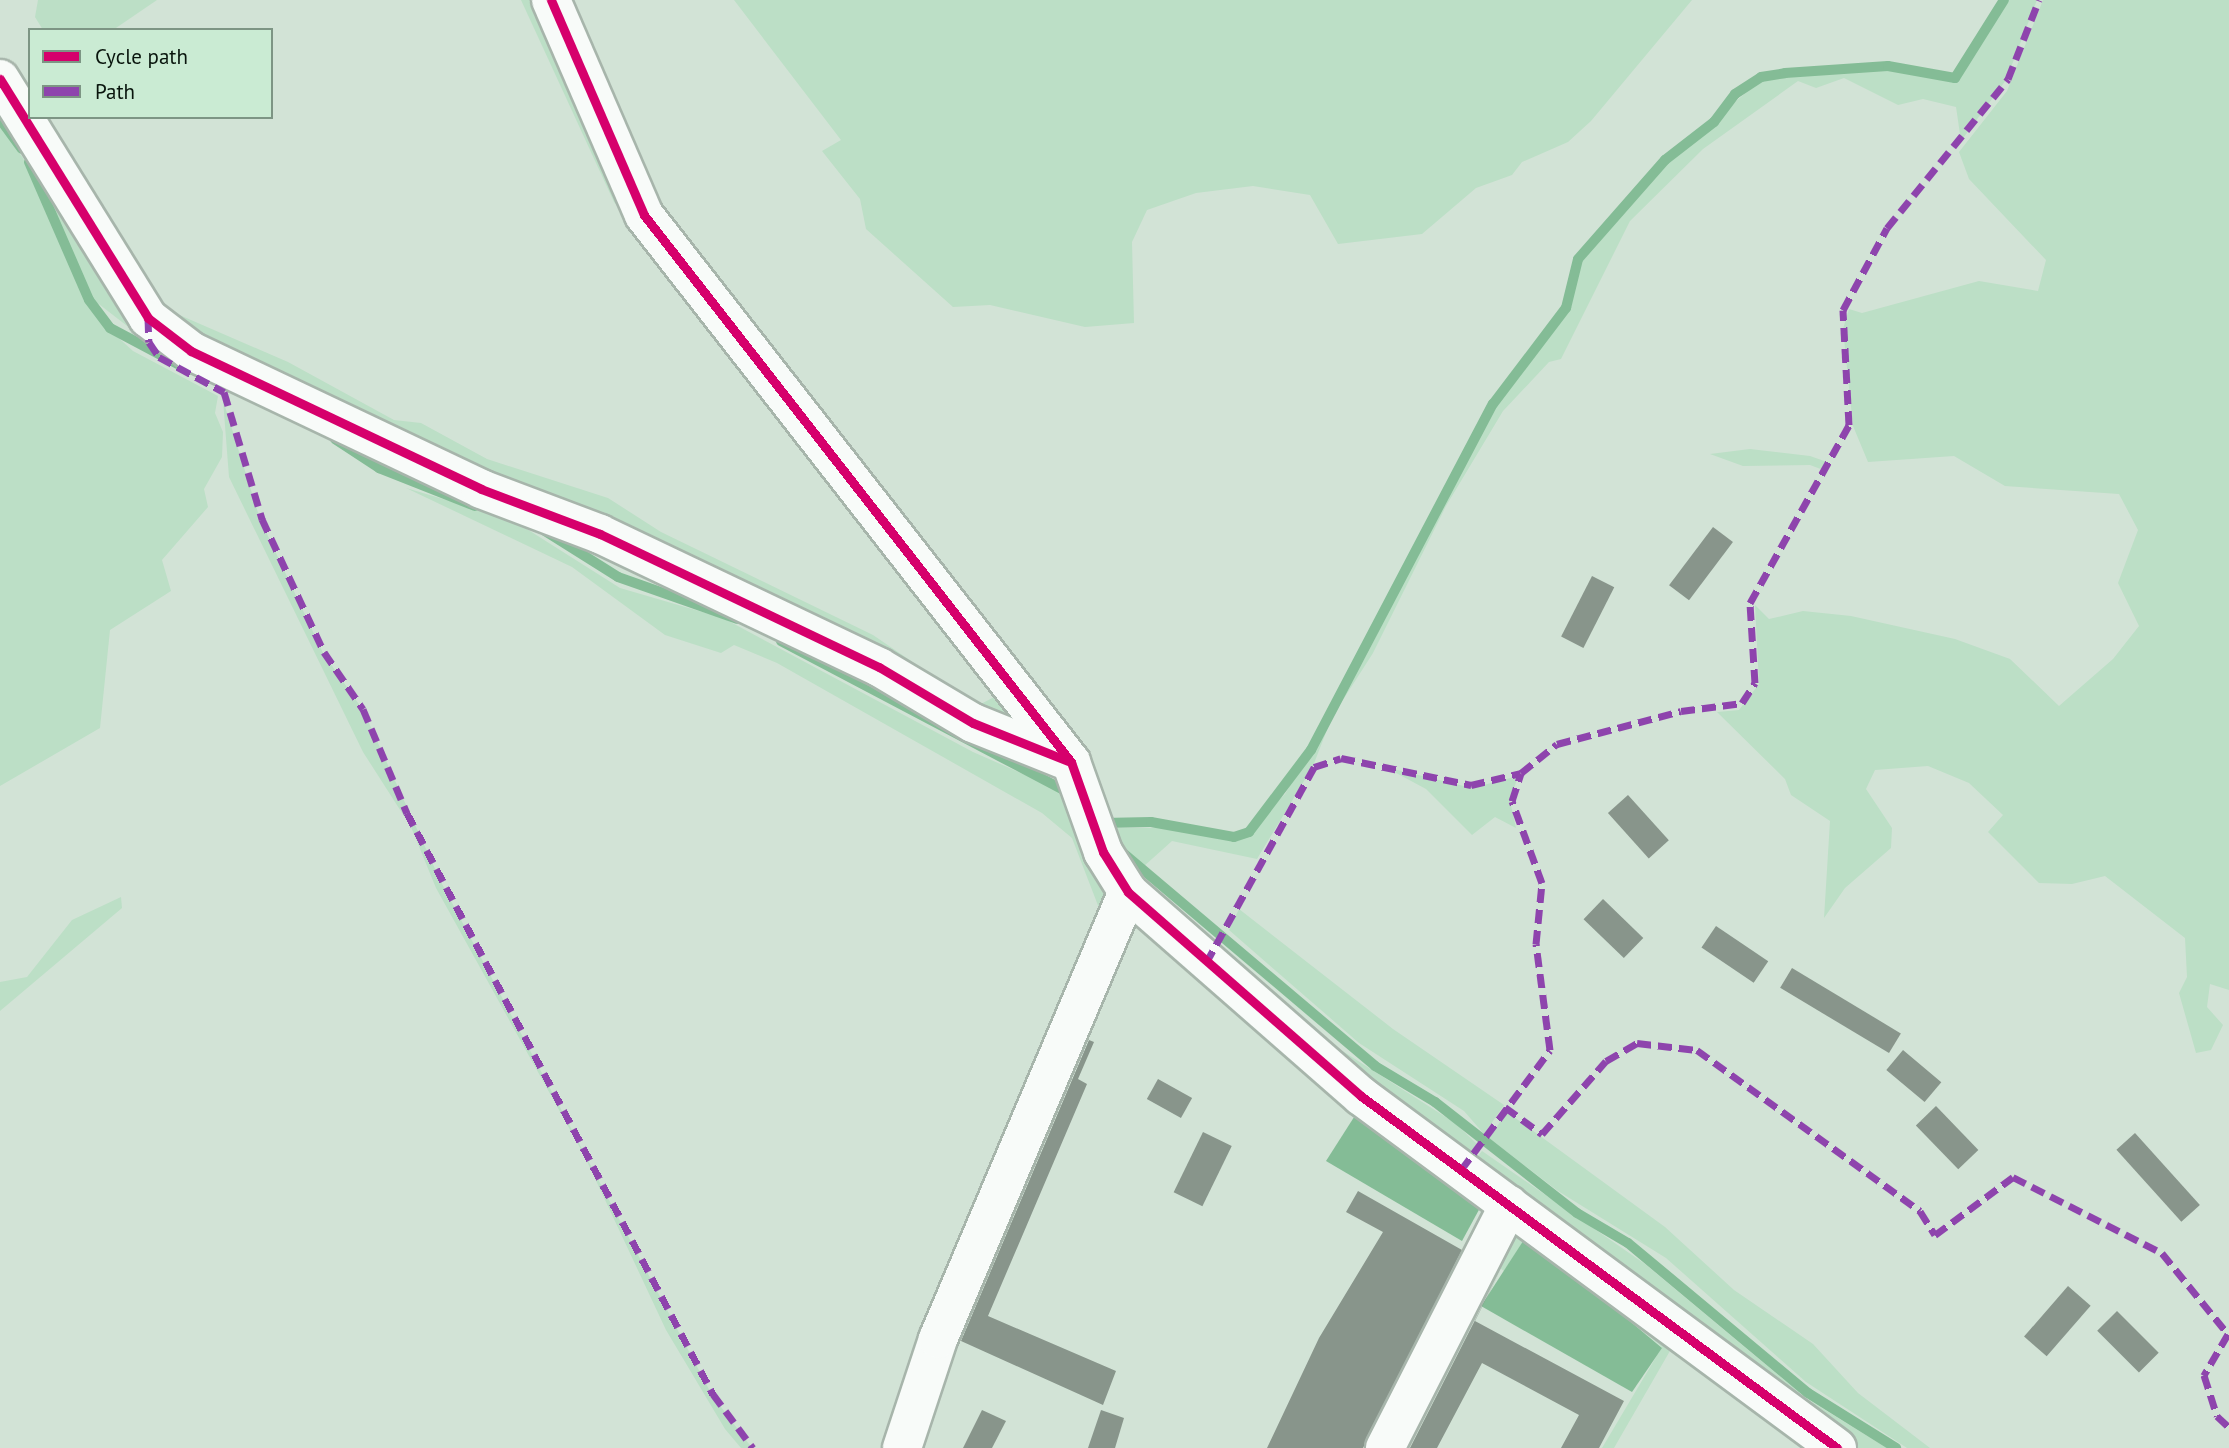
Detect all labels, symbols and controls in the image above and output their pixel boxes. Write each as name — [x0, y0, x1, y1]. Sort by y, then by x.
legend — [28, 28, 273, 119]
text: Cycle path — [95, 43, 188, 70]
text: Path — [95, 78, 135, 105]

